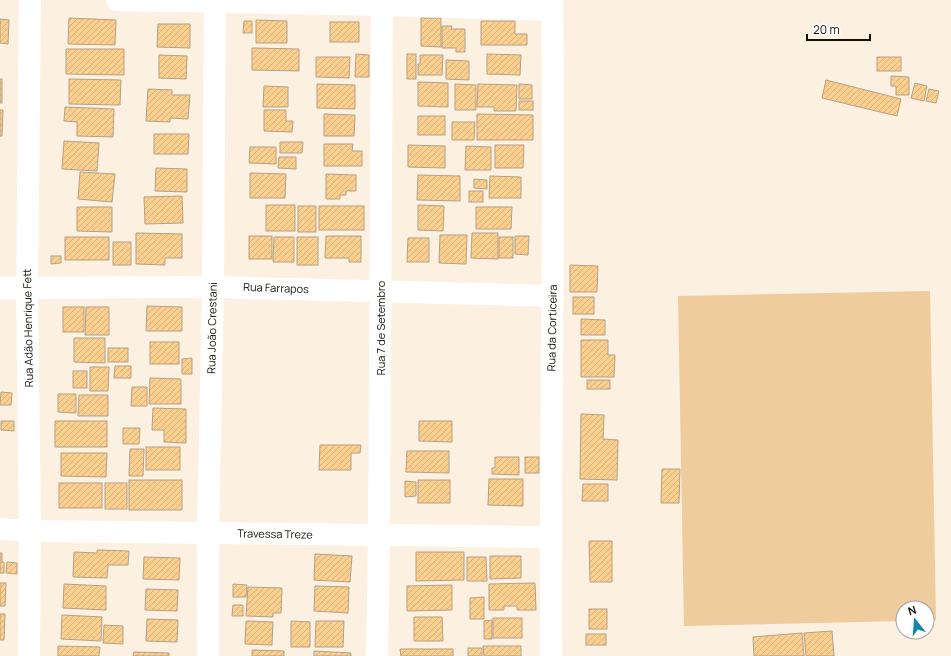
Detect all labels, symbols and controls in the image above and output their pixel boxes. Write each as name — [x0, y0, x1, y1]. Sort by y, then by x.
scale bar — [807, 16, 870, 42]
text: 20 m — [813, 21, 840, 38]
street label: Rua Adão Henrique Fett — [19, 269, 36, 387]
street label: Rua Farrapos — [243, 279, 309, 296]
street label: Rua 7 de Setembro — [373, 280, 388, 375]
street label: Rua João Crestani — [203, 282, 220, 374]
street label: Rua da Corticeira — [543, 285, 560, 371]
street label: Travessa Treze — [237, 525, 313, 542]
north arrow — [895, 600, 935, 640]
text: N — [906, 602, 918, 618]

